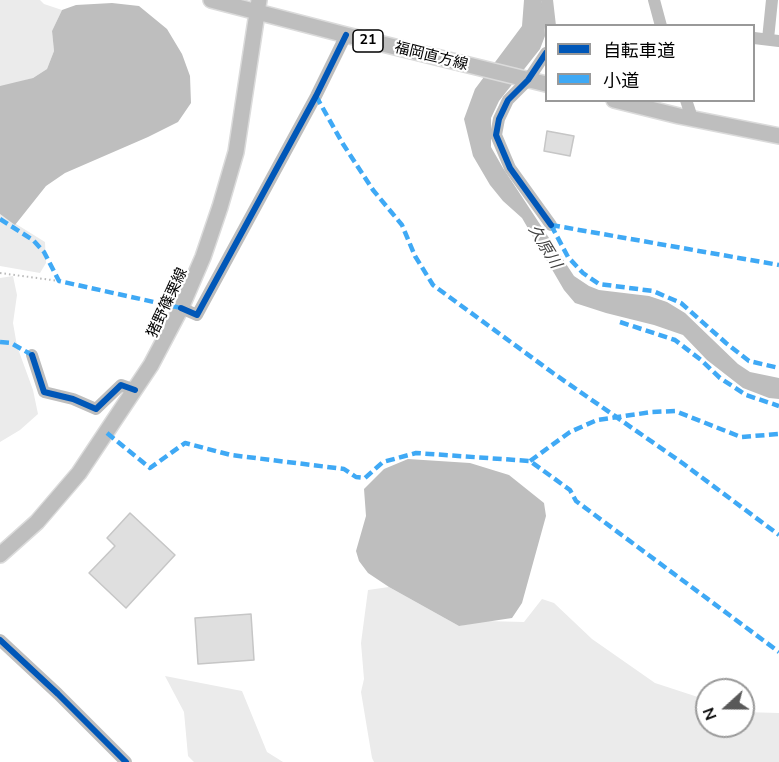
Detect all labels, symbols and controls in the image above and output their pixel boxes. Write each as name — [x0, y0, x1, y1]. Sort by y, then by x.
legend — [545, 24, 755, 102]
road number: 21 — [353, 30, 383, 52]
street label: 福岡直方線 — [392, 39, 470, 75]
text: 自転車道 — [603, 39, 675, 63]
text: 小道 — [603, 69, 639, 93]
water label: 久原川 — [523, 221, 565, 273]
street label: 猪野篠栗線 — [144, 265, 192, 341]
north arrow — [695, 678, 755, 738]
text: N — [698, 704, 722, 723]

